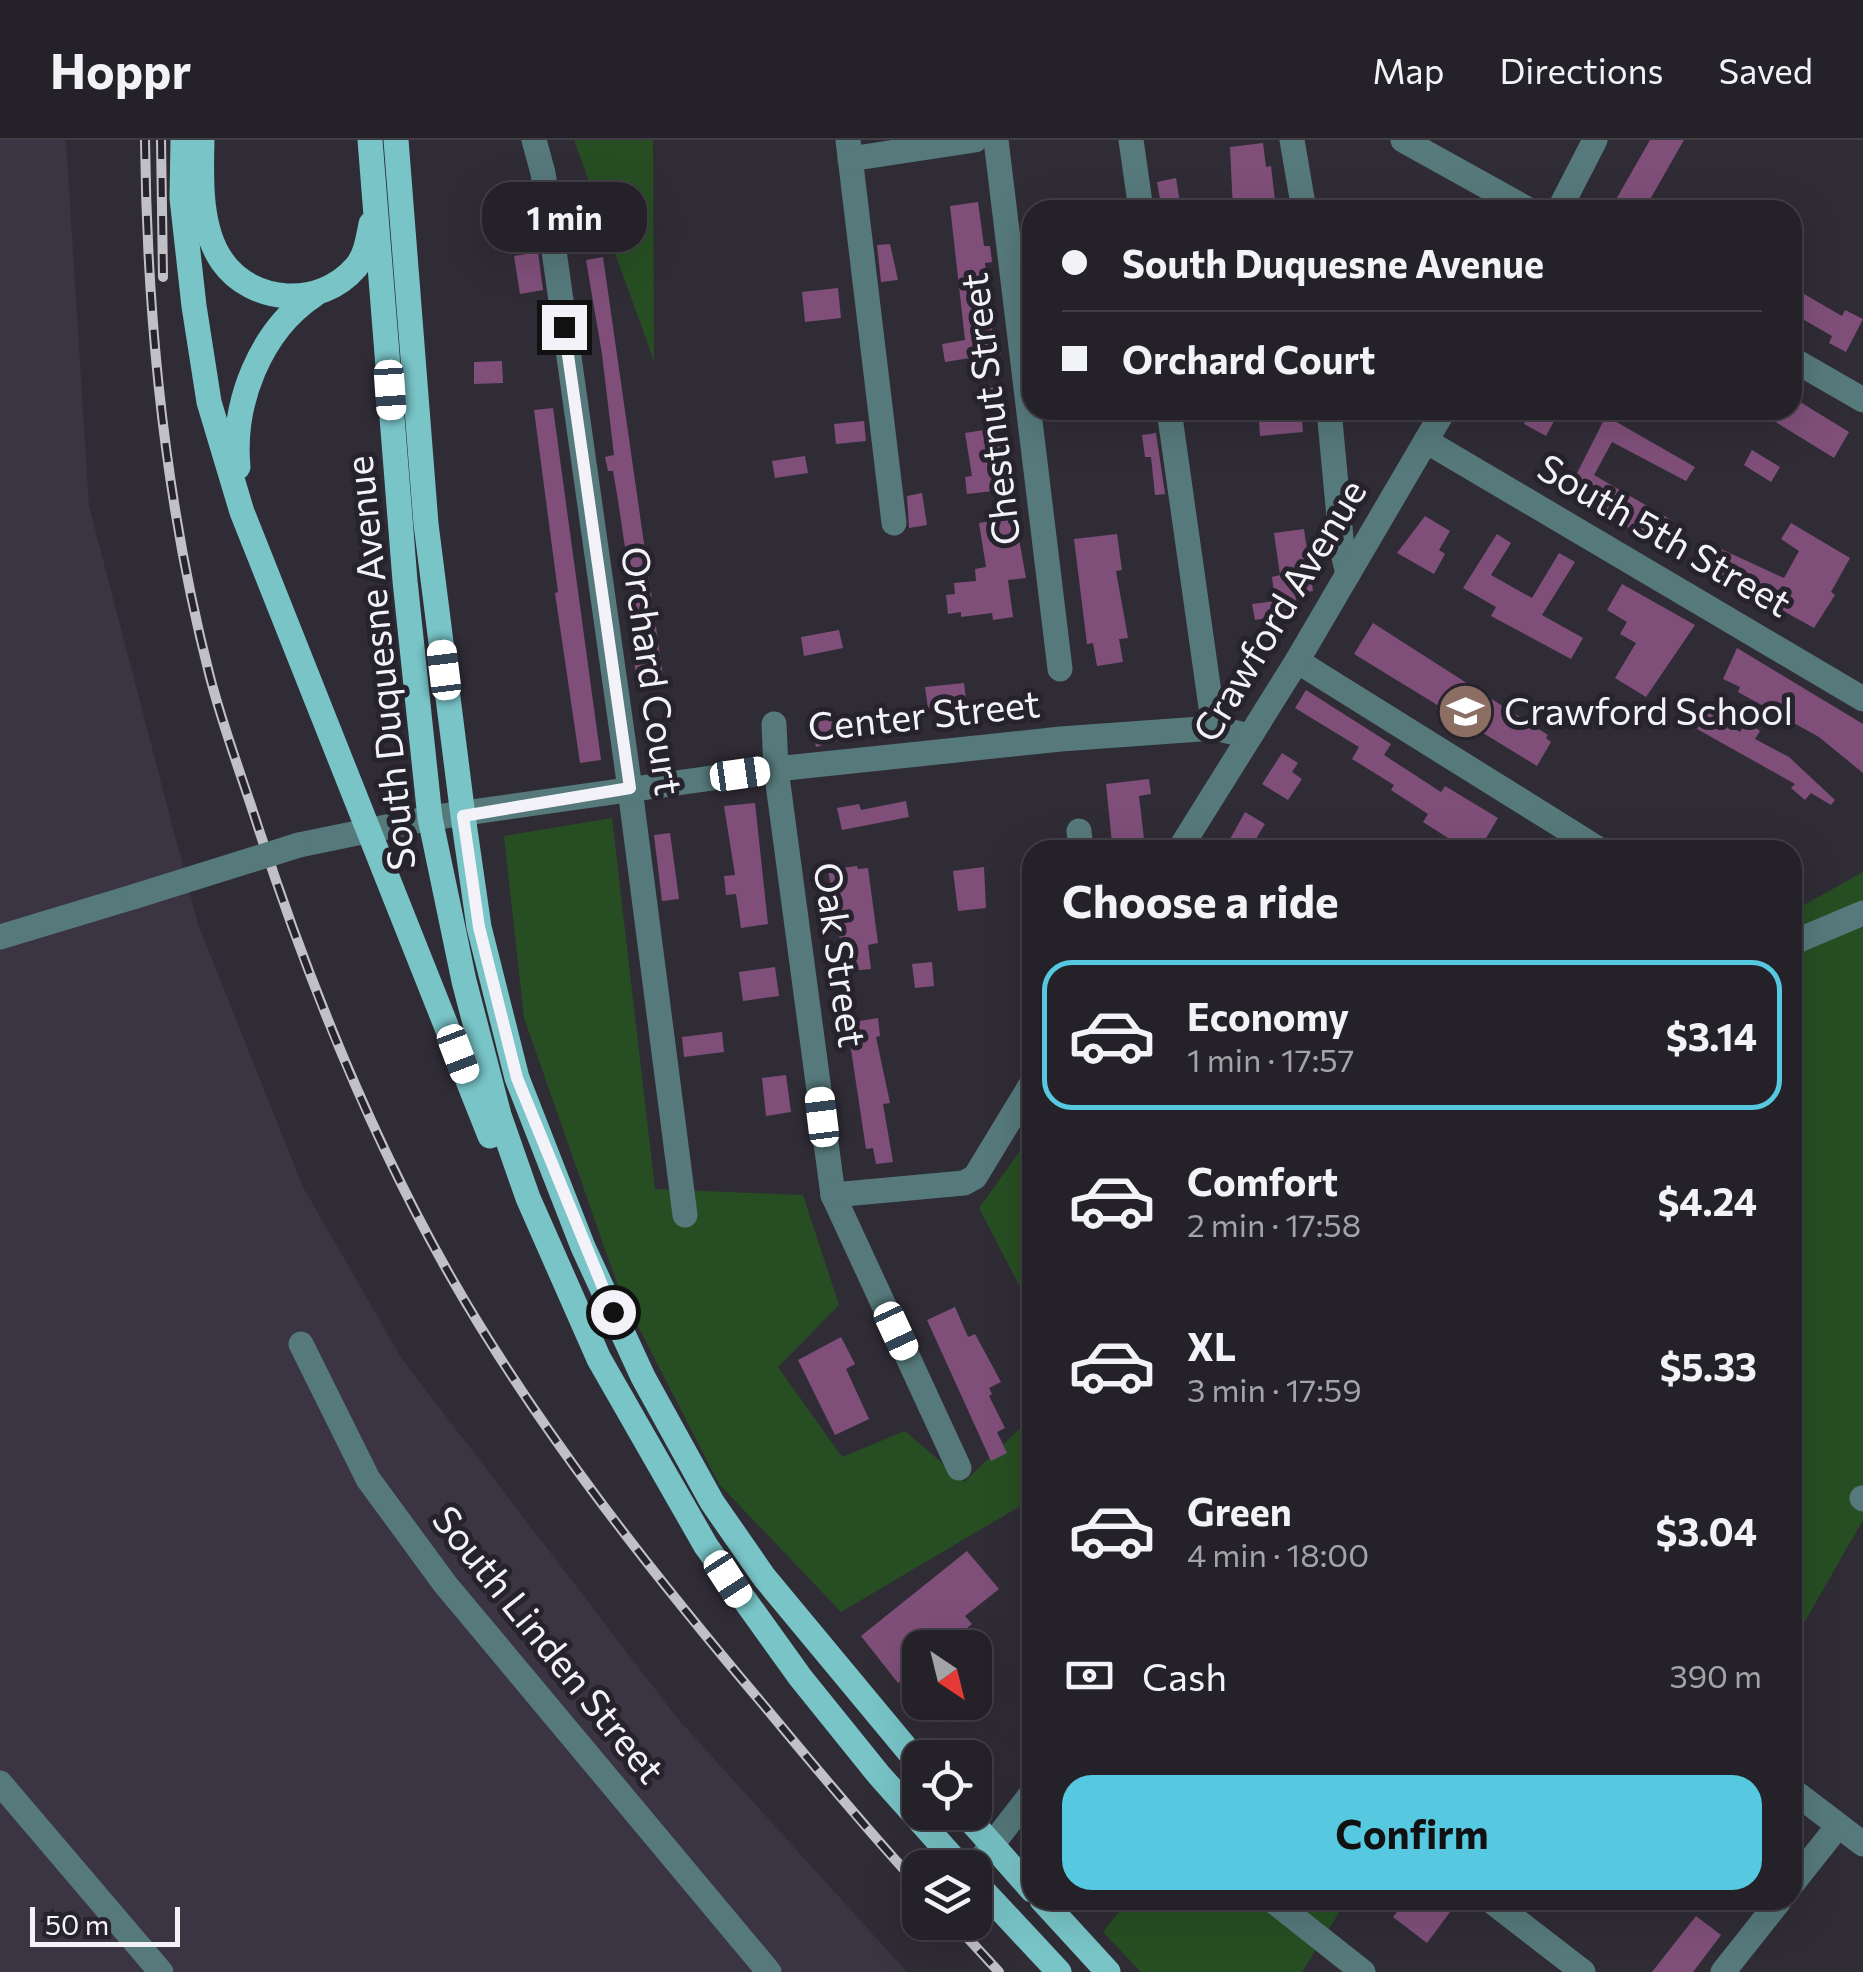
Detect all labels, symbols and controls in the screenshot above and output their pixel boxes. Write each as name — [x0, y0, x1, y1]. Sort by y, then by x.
text: Hoppr — [50, 40, 191, 99]
text: Map — [1372, 48, 1444, 91]
text: Directions — [1499, 48, 1664, 91]
text: Saved — [1719, 48, 1813, 91]
callout: 1 min — [482, 182, 646, 252]
text: 1 min — [527, 197, 602, 237]
text: South Duquesne Avenue — [1122, 239, 1544, 286]
street label: Chestnut Street — [949, 271, 1029, 548]
route end — [542, 305, 587, 350]
text: Orchard Court — [1122, 335, 1375, 382]
car — [373, 359, 407, 421]
street label: South 5th Street — [1530, 442, 1800, 625]
street label: South Duquesne Avenue — [333, 454, 424, 873]
street label: Crawford Avenue — [1181, 470, 1375, 749]
street label: Orchard Court — [613, 543, 694, 798]
car — [425, 638, 463, 702]
street label: Center Street — [805, 678, 1042, 749]
school or university icon: Crawford School — [1435, 682, 1495, 742]
place label: Crawford School — [1504, 686, 1793, 733]
car — [708, 755, 772, 793]
street label: Oak Street — [805, 859, 878, 1050]
text: Choose a ride — [1062, 872, 1339, 927]
icon: car — [1067, 990, 1157, 1080]
text: Economy — [1187, 992, 1349, 1039]
text: $3.14 — [1666, 1012, 1757, 1059]
car — [433, 1021, 483, 1087]
text: 1 min · 17:57 — [1187, 1039, 1355, 1079]
car — [803, 1085, 841, 1149]
icon: car — [1067, 1155, 1157, 1245]
text: Comfort — [1187, 1157, 1338, 1204]
text: $4.24 — [1658, 1177, 1757, 1224]
text: 2 min · 17:58 — [1187, 1204, 1361, 1244]
route start — [591, 1290, 636, 1335]
car — [870, 1297, 922, 1365]
icon: car — [1067, 1320, 1157, 1410]
text: XL — [1187, 1322, 1236, 1369]
text: $5.33 — [1659, 1342, 1757, 1389]
text: 3 min · 17:59 — [1187, 1369, 1362, 1409]
icon: car — [1067, 1485, 1157, 1575]
text: Green — [1187, 1487, 1292, 1534]
street label: South Linden Street — [424, 1496, 676, 1791]
text: $3.04 — [1655, 1507, 1757, 1554]
text: 4 min · 18:00 — [1187, 1534, 1369, 1574]
car — [699, 1546, 757, 1612]
north arrow — [902, 1630, 992, 1720]
map controls — [902, 1630, 992, 1940]
icon: cash — [1062, 1648, 1117, 1703]
text: Cash — [1142, 1652, 1227, 1699]
text: 390 m — [1669, 1655, 1762, 1695]
button: locate — [902, 1740, 992, 1830]
button: Confirm — [1062, 1775, 1762, 1890]
button: layers — [902, 1850, 992, 1940]
scale bar — [30, 1902, 180, 1946]
text: 50 m — [45, 1907, 109, 1941]

